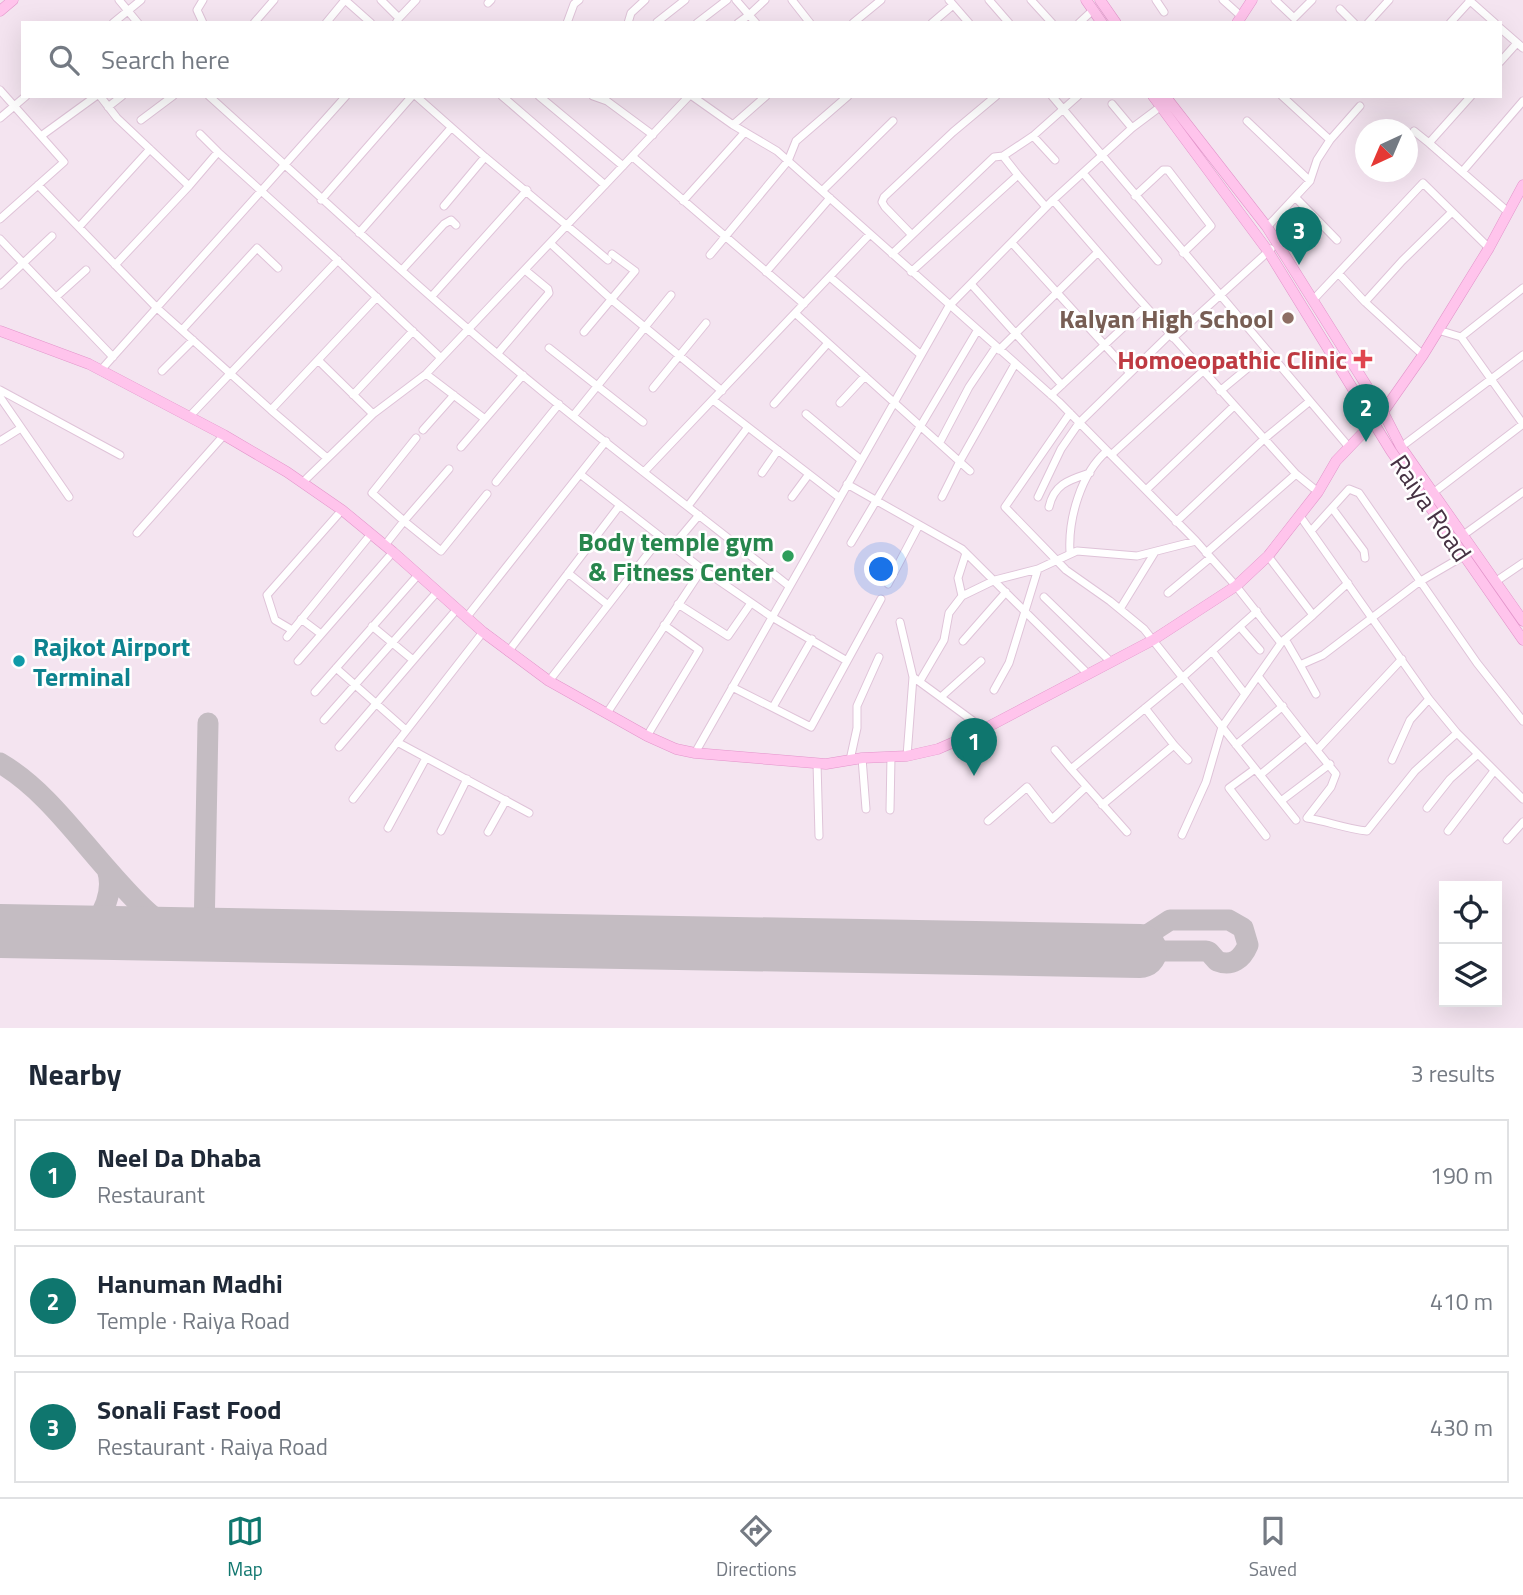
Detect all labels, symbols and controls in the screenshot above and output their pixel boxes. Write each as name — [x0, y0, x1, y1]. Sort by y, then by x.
search box — [21, 21, 1502, 98]
text: Search here — [101, 40, 230, 79]
icon: search — [45, 41, 83, 79]
north arrow — [1355, 119, 1418, 182]
pin: 3 — [1276, 207, 1322, 265]
place label: Kalyan High School — [1059, 299, 1274, 338]
marker: Kalyan High School — [1280, 310, 1296, 326]
place label: Homoeopathic Clinic — [1117, 340, 1347, 379]
marker: Homoeopathic Clinic — [1353, 349, 1373, 369]
pin: 2 — [1343, 384, 1389, 442]
street label: Raiya Road — [1381, 446, 1481, 570]
place label: Body temple gym & Fitness Center — [578, 522, 774, 591]
marker: Body temple gym & Fitness Center — [780, 548, 796, 564]
your location — [864, 552, 898, 586]
place label: Rajkot Airport Terminal — [33, 627, 190, 696]
marker: Rajkot Airport Terminal — [11, 653, 27, 669]
pin: 1 — [951, 718, 997, 776]
map controls — [1439, 881, 1502, 1007]
button: locate — [1439, 881, 1502, 944]
button: layers — [1439, 944, 1502, 1007]
text: Nearby — [28, 1051, 121, 1097]
text: 3 results — [1411, 1056, 1495, 1091]
text: Neel Da Dhaba — [97, 1138, 261, 1177]
text: 1 — [47, 1158, 59, 1193]
text: 190 m — [1430, 1158, 1493, 1193]
text: Restaurant — [97, 1177, 205, 1212]
text: Hanuman Madhi — [97, 1264, 283, 1303]
text: 2 — [47, 1284, 59, 1319]
text: 410 m — [1430, 1284, 1493, 1319]
text: Temple · Raiya Road — [97, 1303, 290, 1338]
text: Sonali Fast Food — [97, 1390, 282, 1429]
text: 3 — [47, 1410, 59, 1445]
text: 430 m — [1430, 1410, 1493, 1445]
text: Restaurant · Raiya Road — [97, 1429, 328, 1464]
tab: Map — [226, 1512, 264, 1583]
tab: Directions — [716, 1512, 797, 1583]
tab: Saved — [1249, 1512, 1297, 1583]

